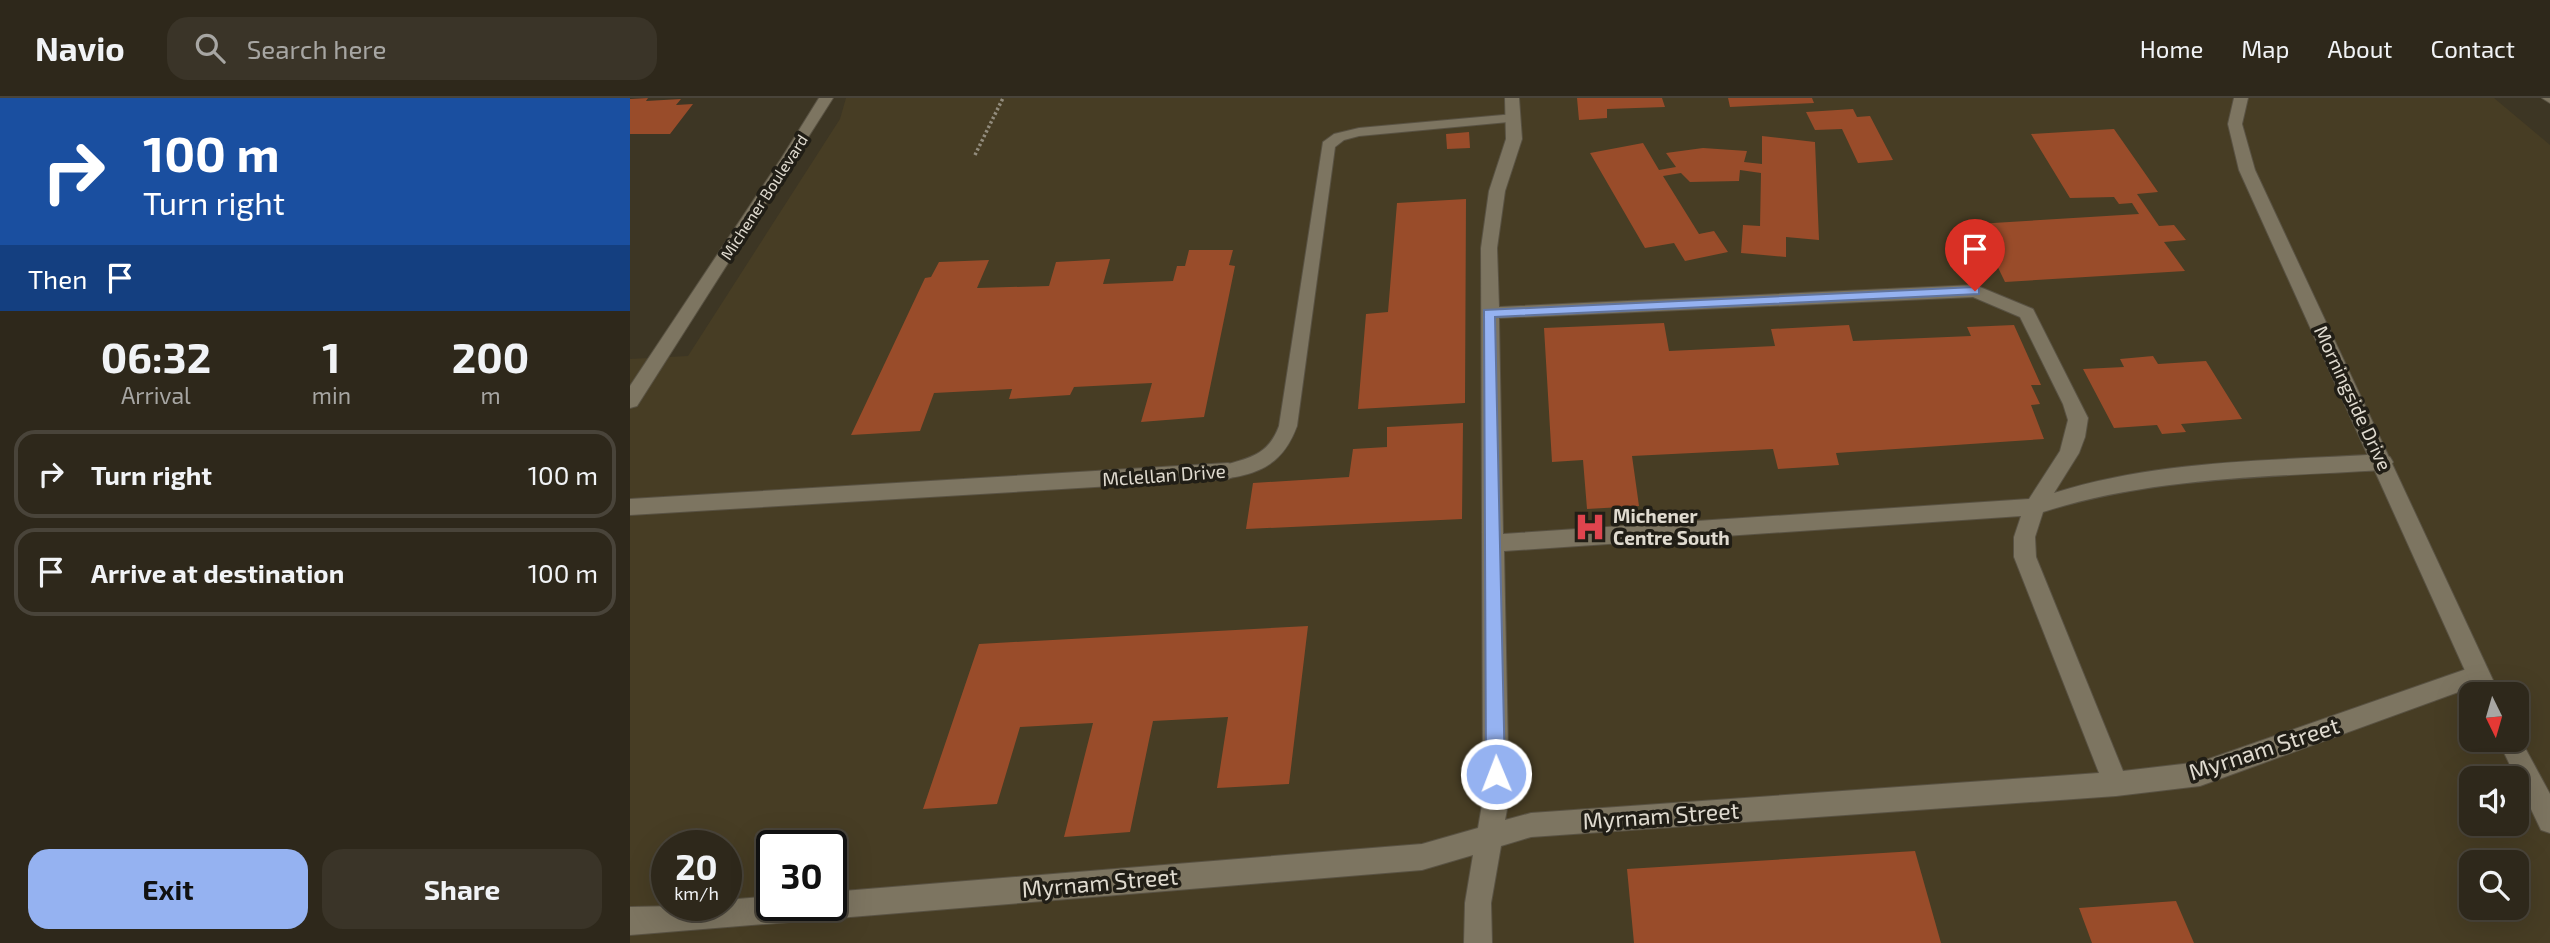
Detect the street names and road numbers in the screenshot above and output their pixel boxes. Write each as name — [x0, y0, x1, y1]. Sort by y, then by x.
street label: Michener Boulevard — [716, 131, 811, 263]
street label: Morningside Drive — [2310, 322, 2397, 474]
street label: Mclellan Drive — [1101, 459, 1227, 490]
street label: Myrnam Street — [2185, 710, 2343, 786]
street label: Myrnam Street — [1582, 796, 1740, 834]
street label: Myrnam Street — [1021, 861, 1179, 903]

